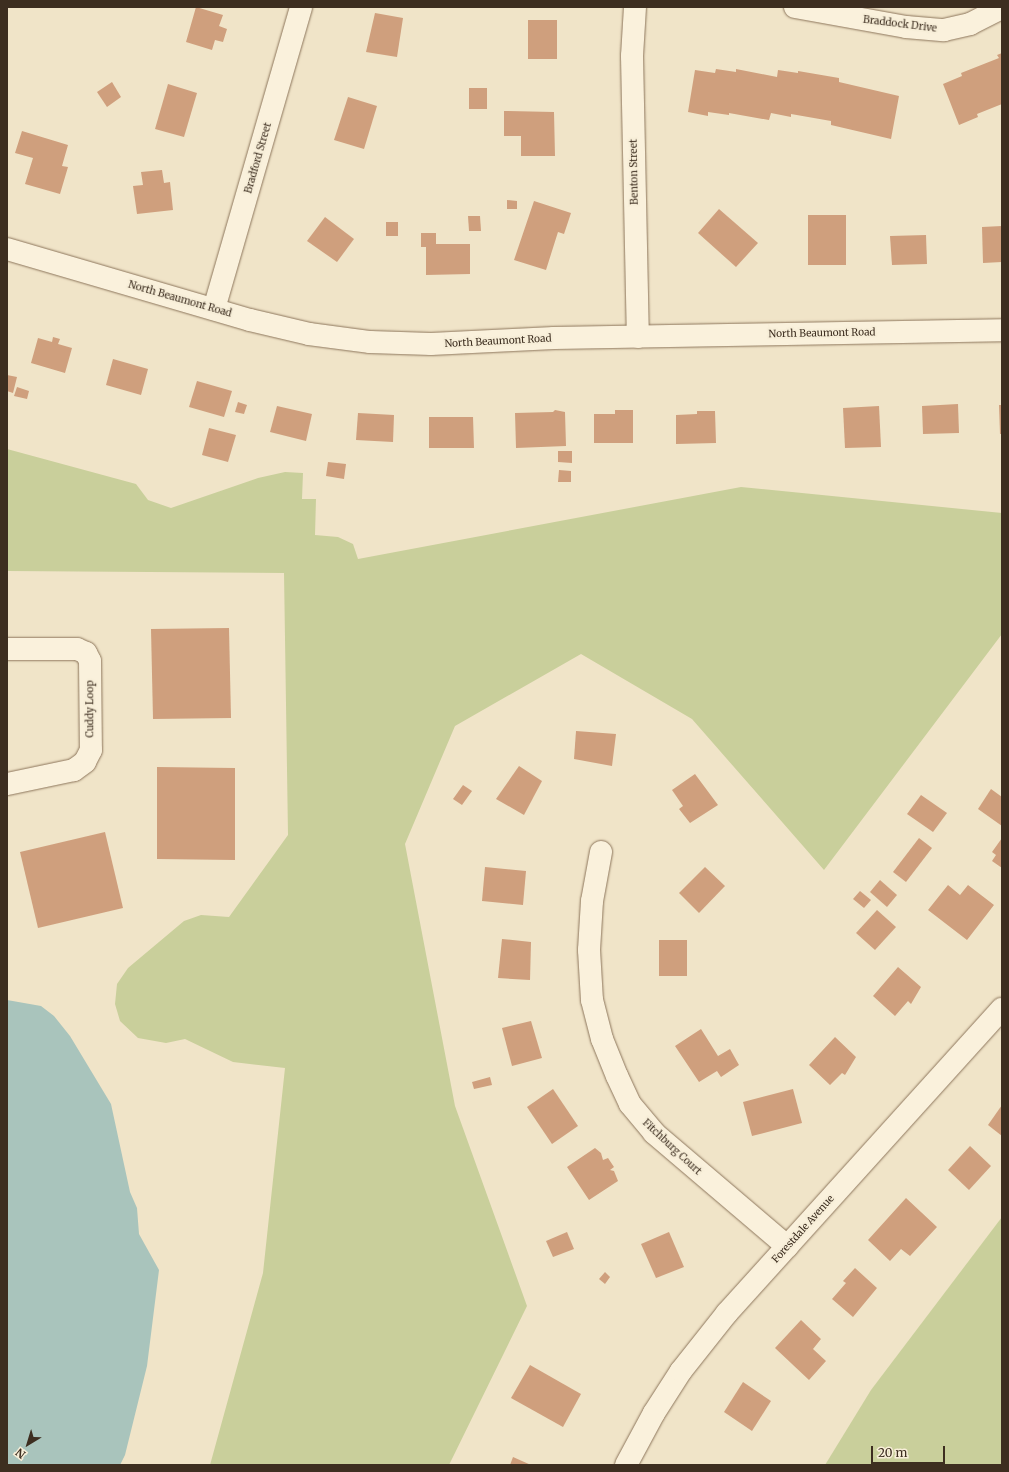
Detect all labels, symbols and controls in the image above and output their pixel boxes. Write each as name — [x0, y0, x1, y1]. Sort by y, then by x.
street label: Braddock Drive — [862, 14, 938, 34]
street label: Bradford Street — [242, 121, 274, 195]
street label: Benton Street — [627, 139, 641, 205]
street label: North Beaumont Road — [127, 278, 233, 320]
street label: North Beaumont Road — [768, 326, 876, 340]
street label: North Beaumont Road — [444, 332, 552, 350]
street label: Cuddy Loop — [84, 680, 96, 738]
street label: Fitchburg Court — [640, 1117, 704, 1177]
street label: Forestdale Avenue — [769, 1193, 837, 1265]
north arrow — [8, 1424, 48, 1464]
scale bar — [873, 1438, 947, 1464]
text: N — [13, 1445, 28, 1462]
text: 20 m — [878, 1445, 907, 1460]

